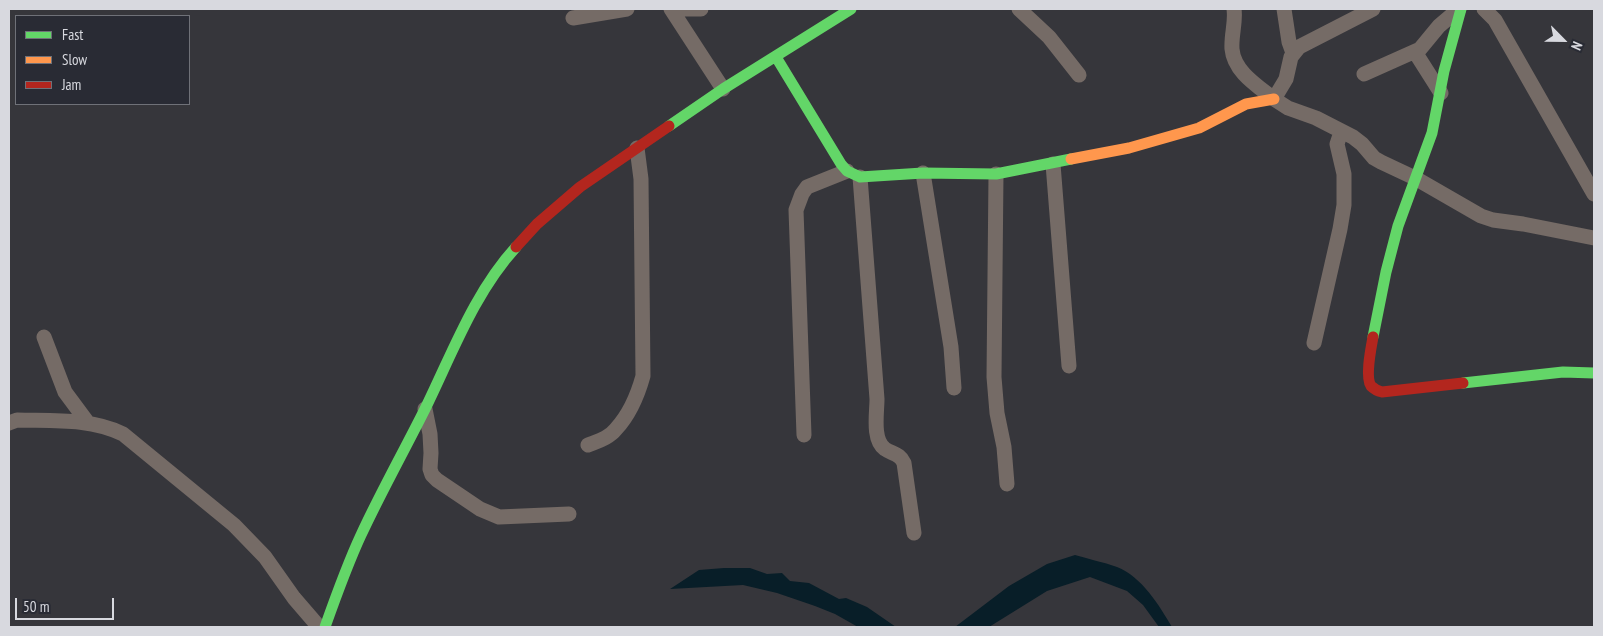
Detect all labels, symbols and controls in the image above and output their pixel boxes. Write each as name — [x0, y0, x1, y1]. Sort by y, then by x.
legend — [15, 15, 190, 105]
north arrow — [1538, 15, 1588, 65]
text: Fast — [62, 25, 83, 44]
text: N — [1567, 39, 1587, 53]
text: Slow — [62, 50, 87, 69]
text: Jam — [62, 75, 81, 94]
scale bar — [18, 588, 116, 620]
text: 50 m — [23, 597, 49, 616]

